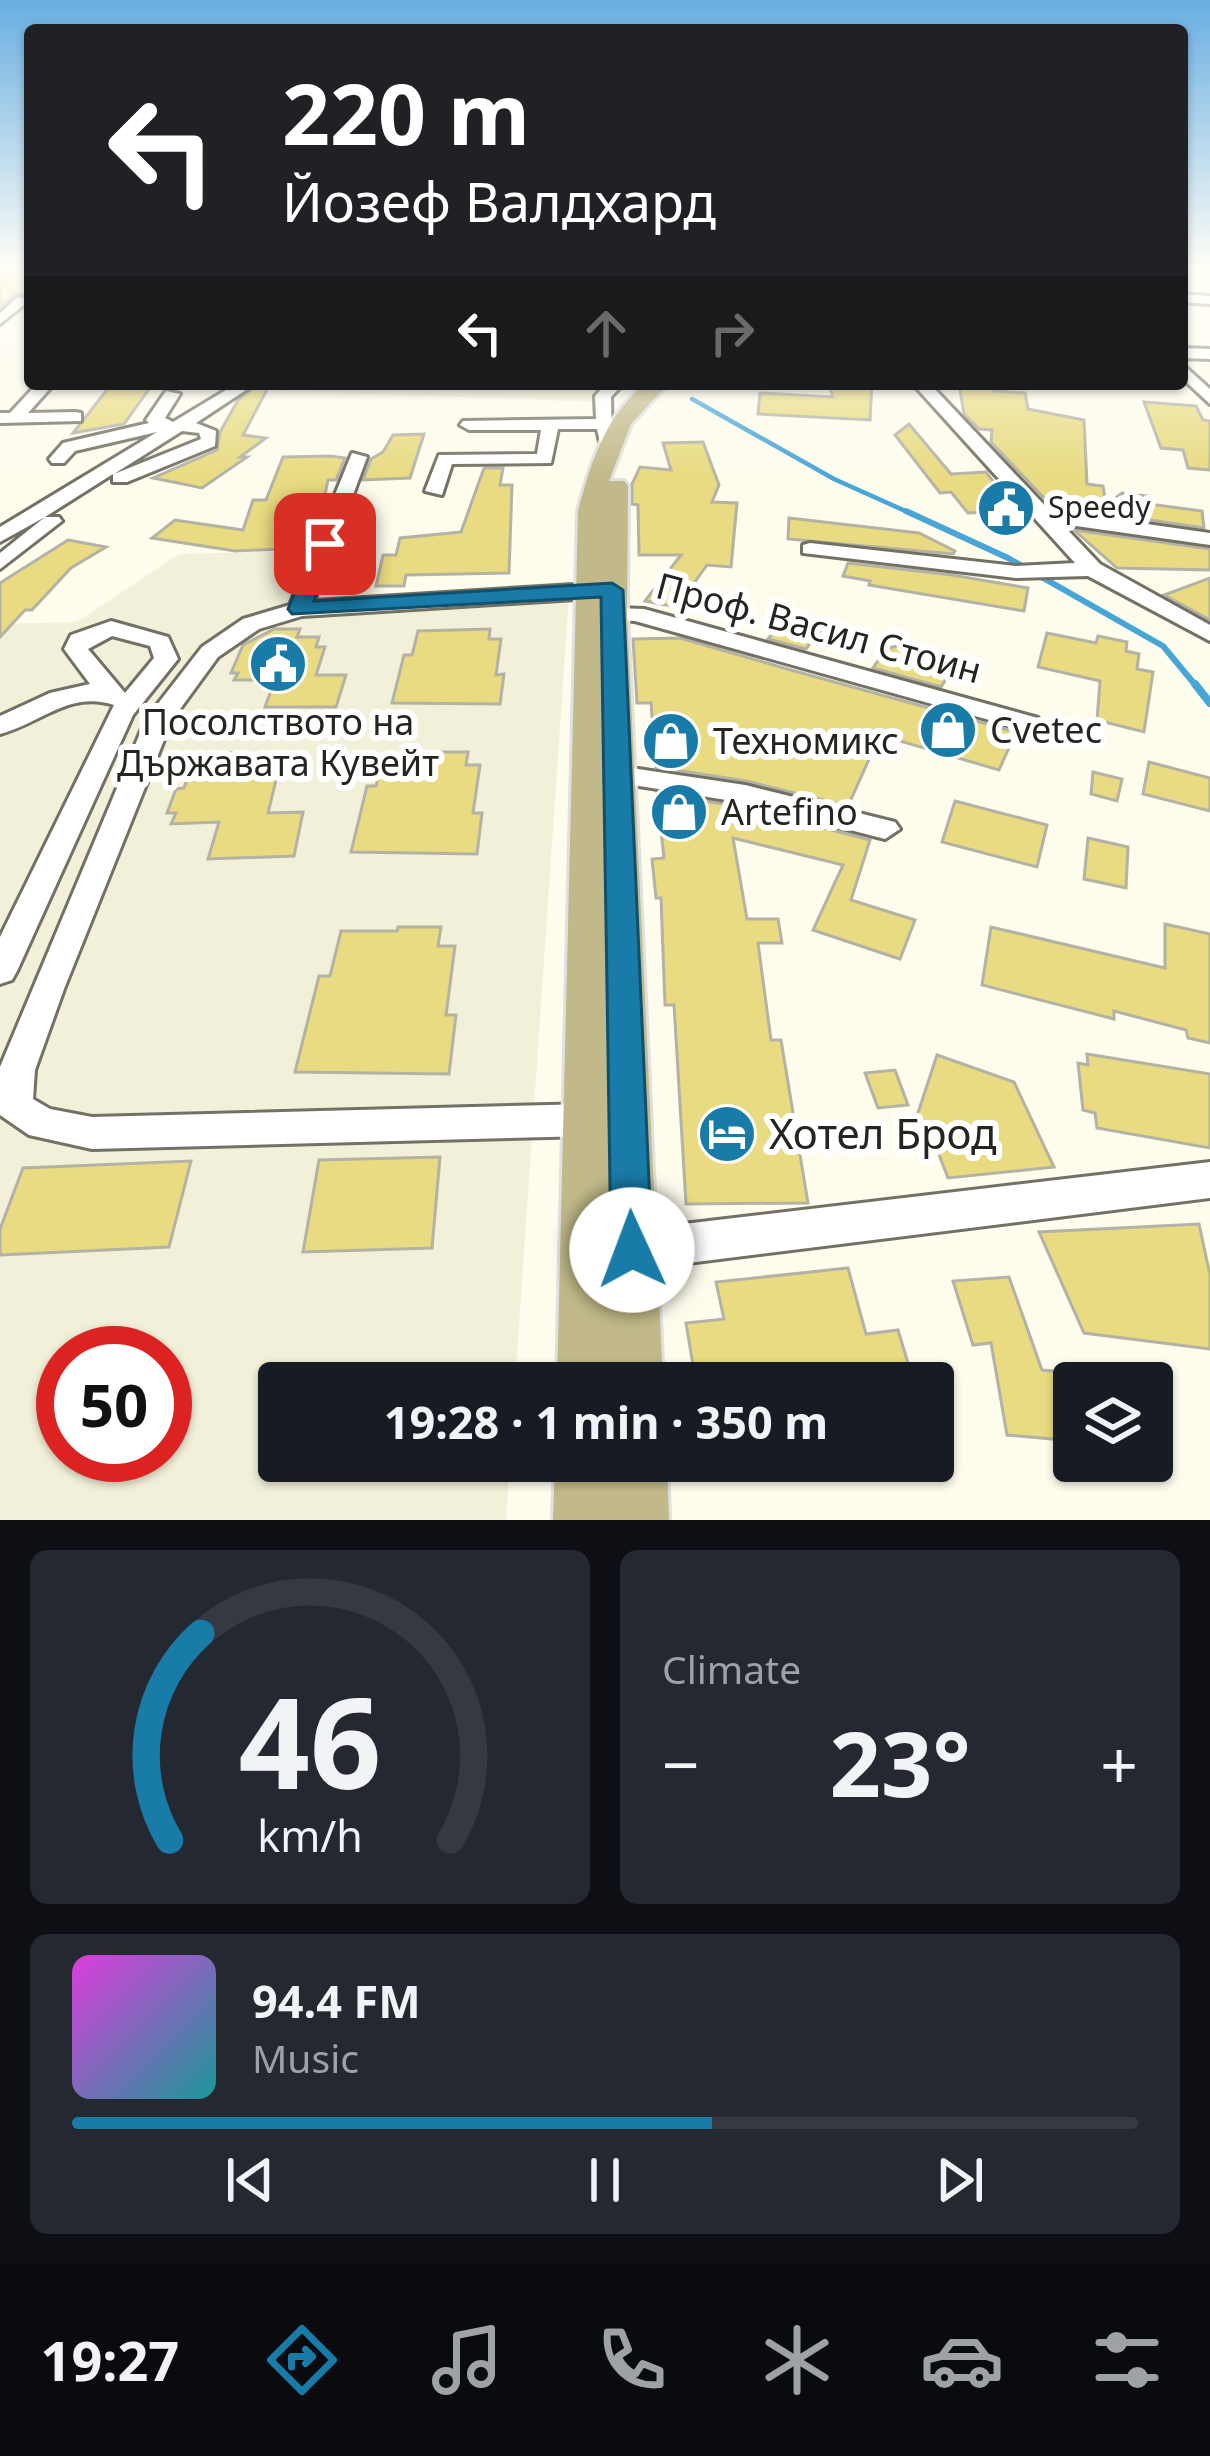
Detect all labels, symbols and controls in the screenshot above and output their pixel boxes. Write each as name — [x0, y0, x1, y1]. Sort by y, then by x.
text: 220 m — [282, 55, 530, 170]
icon: left — [84, 72, 240, 228]
text: Йозеф Валдхард — [282, 164, 716, 238]
icon: left — [447, 300, 513, 366]
icon: ahead — [573, 300, 639, 366]
icon: right — [699, 300, 765, 366]
public building icon: Speedy — [975, 477, 1037, 539]
place label: Speedy — [1048, 486, 1151, 527]
pin — [274, 493, 376, 595]
icon: arrive — [292, 511, 358, 577]
street label: Проф. Васил Стоин — [651, 561, 987, 694]
public building icon: Посолството на Държавата Кувейт — [247, 633, 309, 695]
place label: Посолството на Държавата Кувейт — [117, 697, 439, 787]
shop icon: Cvetec — [917, 699, 979, 761]
place label: Cvetec — [990, 705, 1102, 754]
shop icon: Техномикс — [640, 710, 702, 772]
place label: Техномикс — [713, 716, 899, 765]
shop icon: Artefino — [648, 781, 710, 843]
place label: Artefino — [721, 787, 858, 836]
hotel icon: Хотел Брод — [696, 1103, 758, 1165]
place label: Хотел Брод — [769, 1104, 997, 1161]
position arrow — [569, 1187, 695, 1313]
speed limit sign: 50 — [36, 1326, 192, 1482]
map controls — [1053, 1362, 1173, 1482]
button: layers — [1053, 1362, 1173, 1482]
text: 19:28 · 1 min · 350 m — [384, 1391, 828, 1452]
text: Climate — [662, 1642, 801, 1695]
text: 46 — [239, 1656, 381, 1826]
text: 23° — [829, 1701, 971, 1823]
text: − — [662, 1718, 700, 1808]
text: + — [1100, 1718, 1138, 1808]
text: km/h — [257, 1806, 363, 1865]
text: 94.4 FM — [252, 1970, 421, 2031]
text: Music — [252, 2031, 359, 2084]
icon: previous — [217, 2147, 283, 2213]
icon: pause — [572, 2147, 638, 2213]
icon: next — [927, 2147, 993, 2213]
icon: directions — [260, 2318, 344, 2402]
icon: music — [425, 2318, 509, 2402]
icon: phone — [590, 2318, 674, 2402]
icon: climate — [755, 2318, 839, 2402]
icon: car — [920, 2318, 1004, 2402]
icon: filters — [1085, 2318, 1169, 2402]
text: 19:27 — [41, 2323, 179, 2397]

